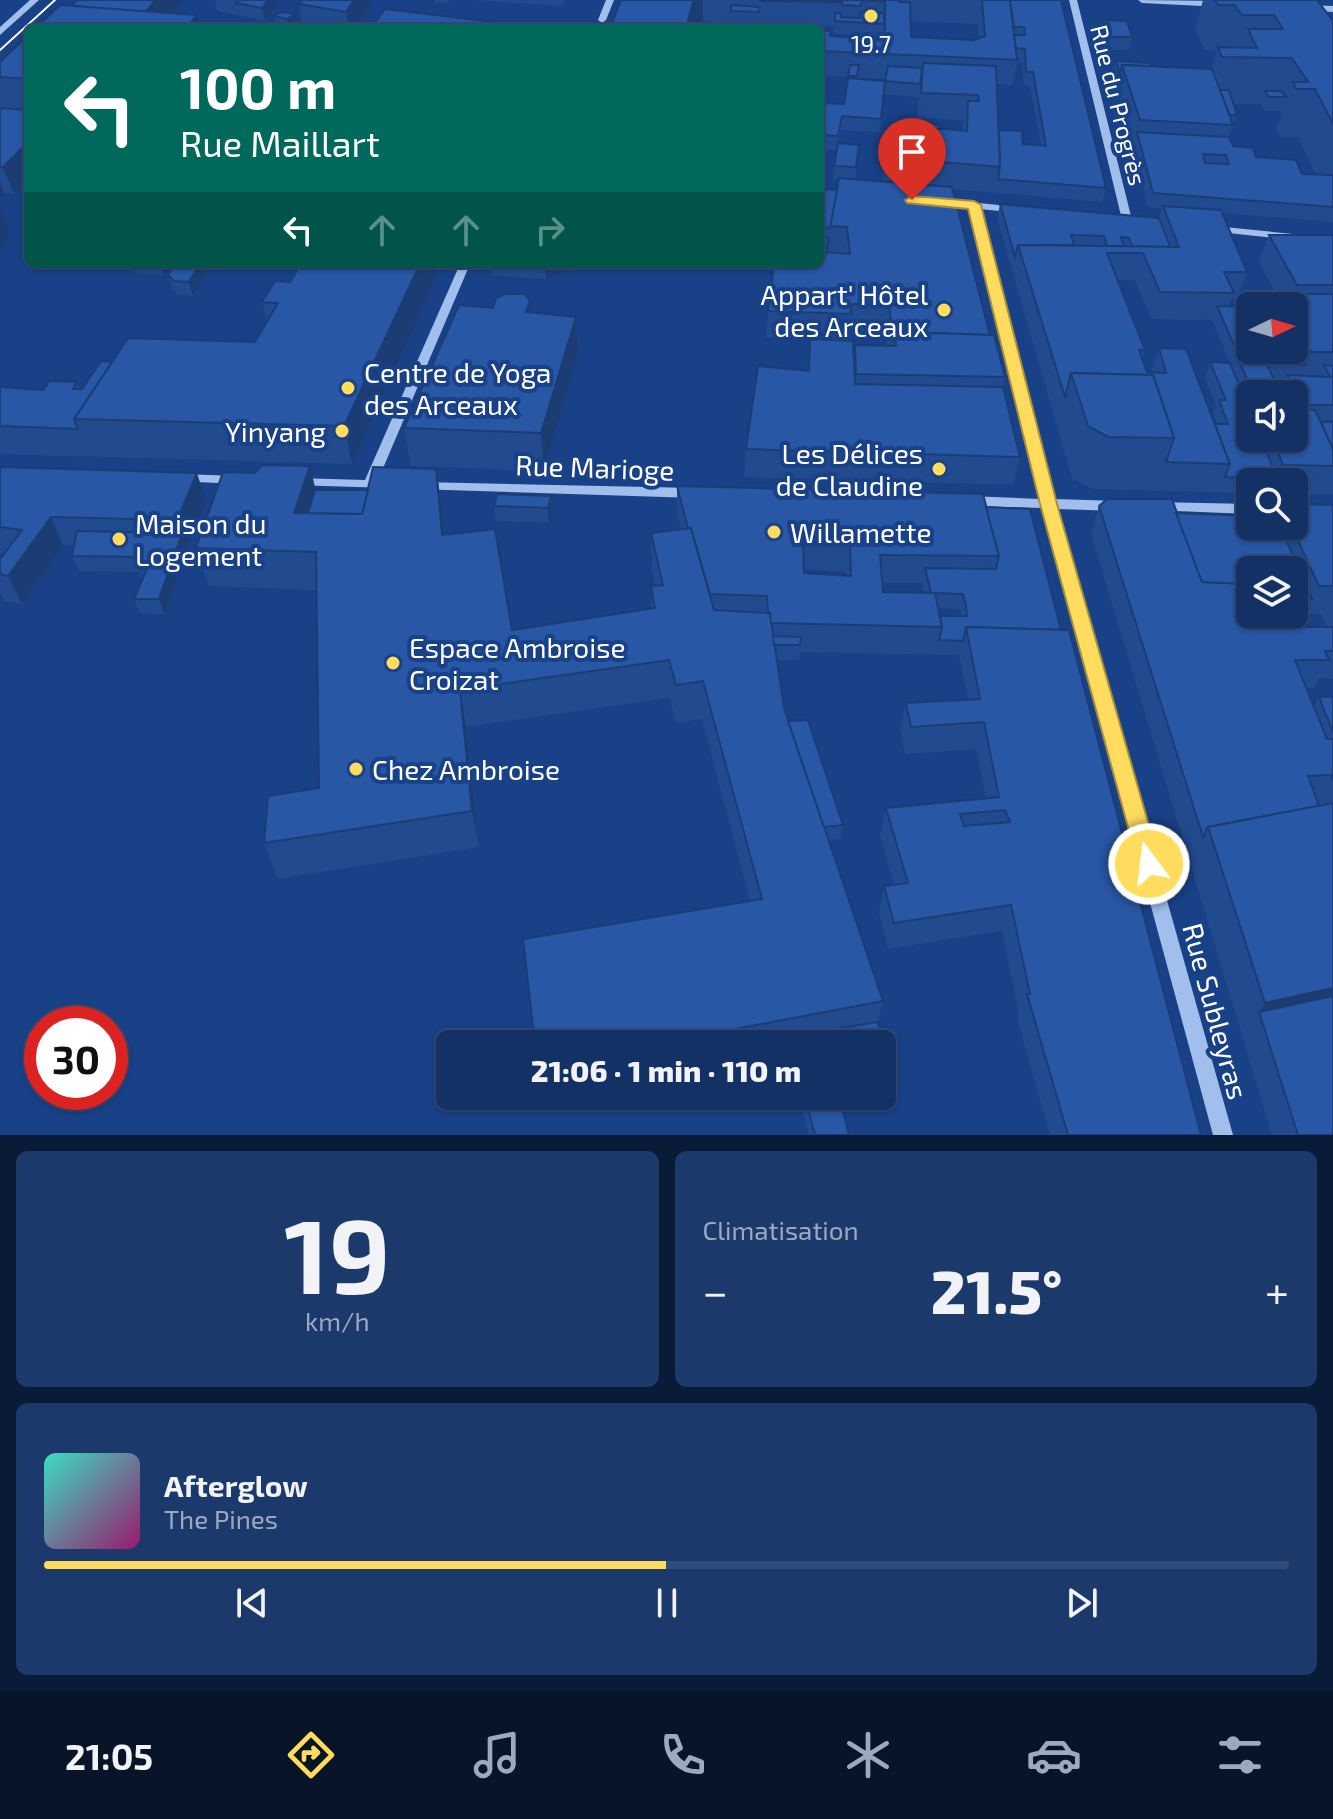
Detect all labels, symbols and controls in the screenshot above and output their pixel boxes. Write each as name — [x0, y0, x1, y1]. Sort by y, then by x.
marker: 19.7 — [862, 7, 880, 25]
street label: Rue du Progrès — [1085, 22, 1153, 188]
place label: 19.7 — [851, 29, 891, 58]
text: 100 m — [180, 53, 336, 120]
icon: left — [48, 56, 152, 160]
pin — [878, 118, 946, 200]
text: Rue Maillart — [180, 121, 380, 164]
icon: arrive — [890, 130, 934, 174]
icon: left — [276, 208, 320, 252]
icon: ahead — [360, 208, 404, 252]
icon: ahead — [444, 208, 488, 252]
icon: right — [528, 208, 572, 252]
place label: Appart' Hôtel des Arceaux — [761, 277, 929, 343]
north arrow — [1236, 292, 1308, 364]
map controls — [1236, 292, 1308, 628]
marker: Appart' Hôtel des Arceaux — [935, 301, 953, 319]
place label: Centre de Yoga des Arceaux — [364, 355, 552, 421]
marker: Centre de Yoga des Arceaux — [339, 379, 357, 397]
button: sound — [1236, 380, 1308, 452]
place label: Yinyang — [225, 414, 326, 448]
marker: Yinyang — [333, 422, 351, 440]
place label: Les Délices de Claudine — [776, 436, 923, 502]
street label: Rue Marioge — [515, 447, 675, 487]
marker: Les Délices de Claudine — [930, 460, 948, 478]
button: search — [1236, 468, 1308, 540]
place label: Maison du Logement — [135, 506, 267, 572]
place label: Willamette — [790, 515, 931, 549]
marker: Willamette — [765, 523, 783, 541]
marker: Maison du Logement — [110, 530, 128, 548]
button: layers — [1236, 556, 1308, 628]
place label: Espace Ambroise Croizat — [409, 630, 625, 696]
marker: Espace Ambroise Croizat — [384, 654, 402, 672]
place label: Chez Ambroise — [372, 752, 560, 786]
marker: Chez Ambroise — [347, 760, 365, 778]
position arrow — [1107, 822, 1191, 906]
street label: Rue Subleyras — [1176, 919, 1256, 1103]
speed limit sign: 30 — [24, 1006, 128, 1110]
text: 21:06 · 1 min · 110 m — [531, 1052, 801, 1088]
text: 19 — [284, 1190, 390, 1315]
text: Climatisation — [703, 1214, 859, 1245]
text: 21.5° — [931, 1254, 1062, 1326]
text: − — [703, 1264, 728, 1317]
text: + — [1265, 1264, 1289, 1317]
text: km/h — [305, 1305, 370, 1336]
text: Afterglow — [164, 1467, 308, 1503]
text: The Pines — [164, 1503, 278, 1534]
icon: previous — [230, 1581, 274, 1625]
icon: pause — [645, 1581, 689, 1625]
icon: next — [1060, 1581, 1104, 1625]
icon: directions — [283, 1727, 339, 1783]
icon: music — [469, 1727, 525, 1783]
icon: phone — [655, 1727, 711, 1783]
icon: climate — [840, 1727, 896, 1783]
icon: car — [1026, 1727, 1082, 1783]
icon: filters — [1212, 1727, 1268, 1783]
text: 21:05 — [65, 1734, 153, 1777]

